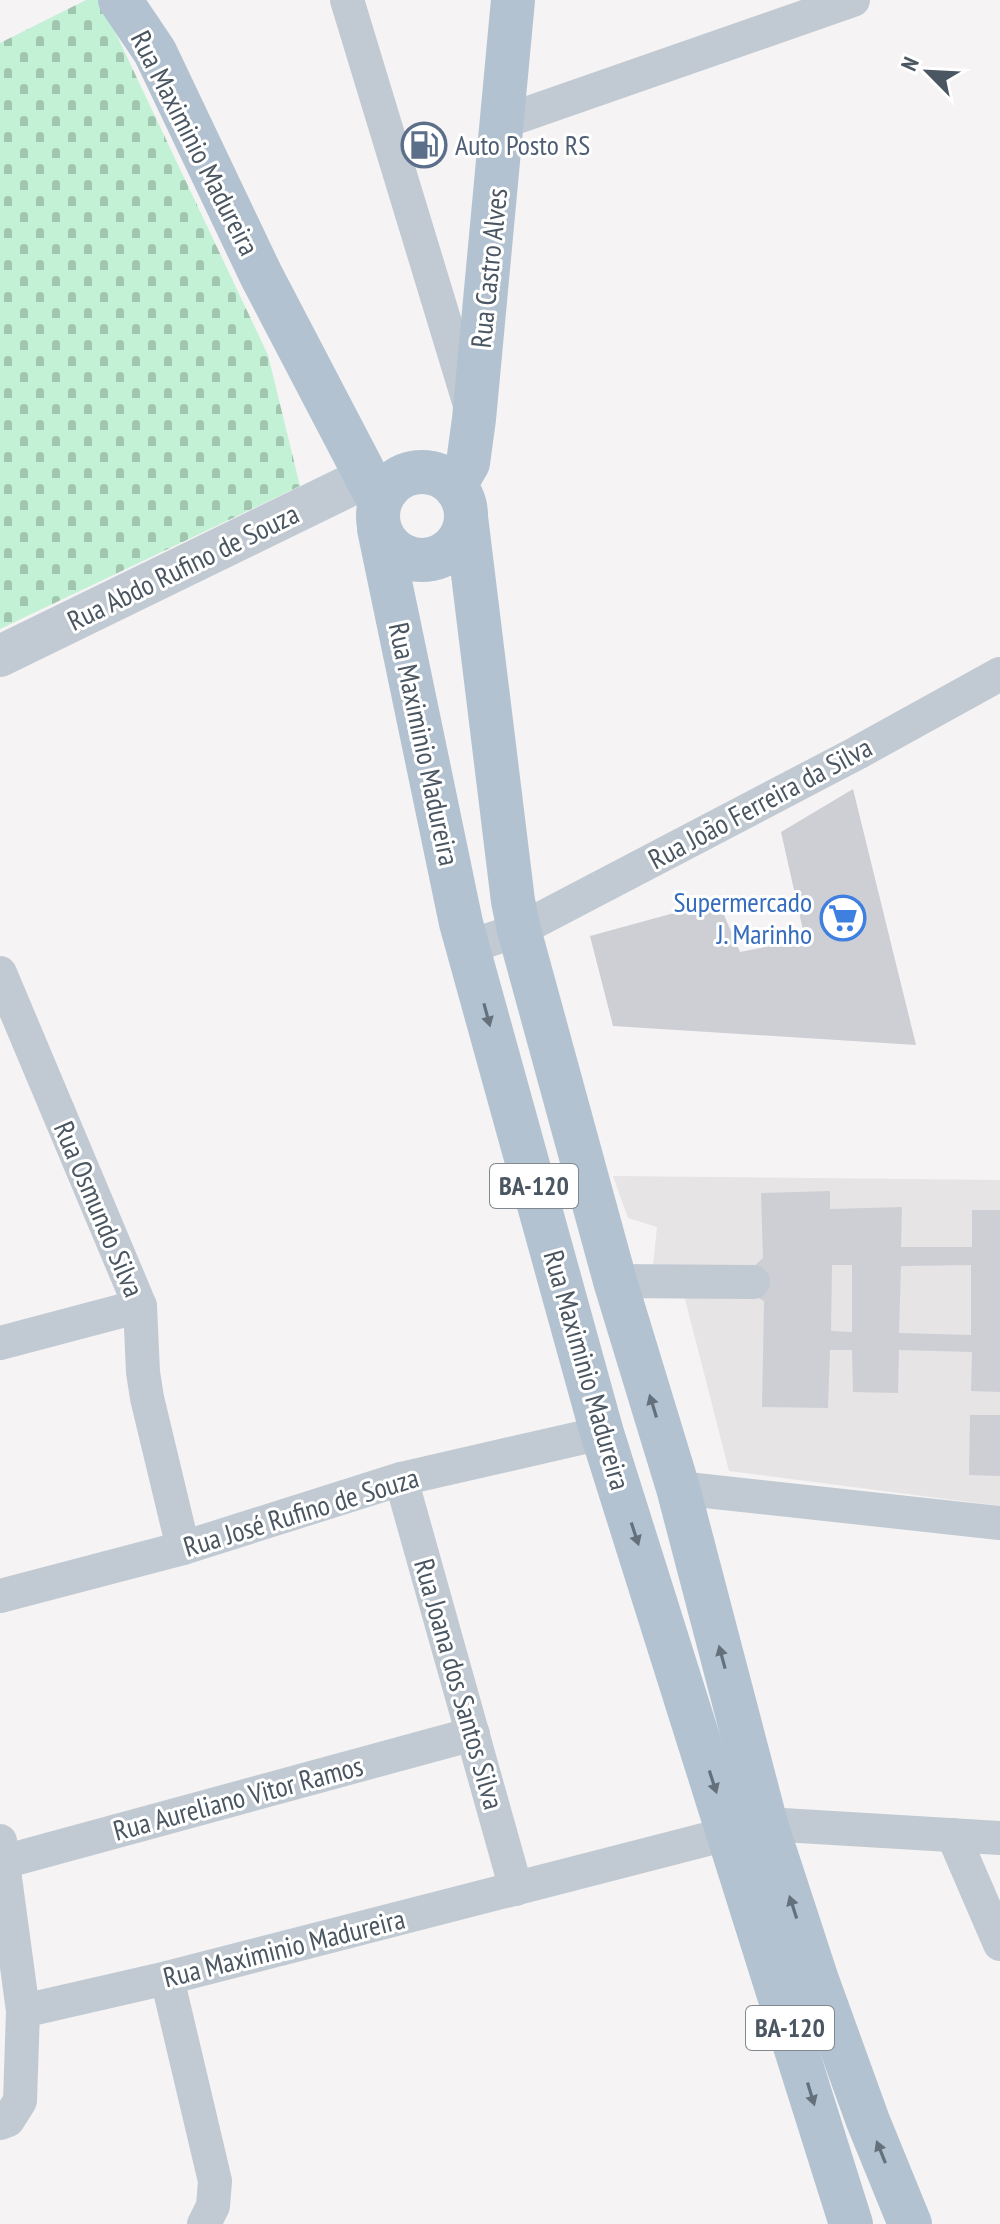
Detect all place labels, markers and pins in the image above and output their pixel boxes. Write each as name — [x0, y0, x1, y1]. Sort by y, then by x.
fuel station icon: Auto Posto RS — [400, 121, 448, 169]
place label: Auto Posto RS — [455, 126, 590, 163]
place label: Supermercado J. Marinho — [674, 883, 812, 952]
supermarket icon: Supermercado J. Marinho — [819, 894, 867, 942]

